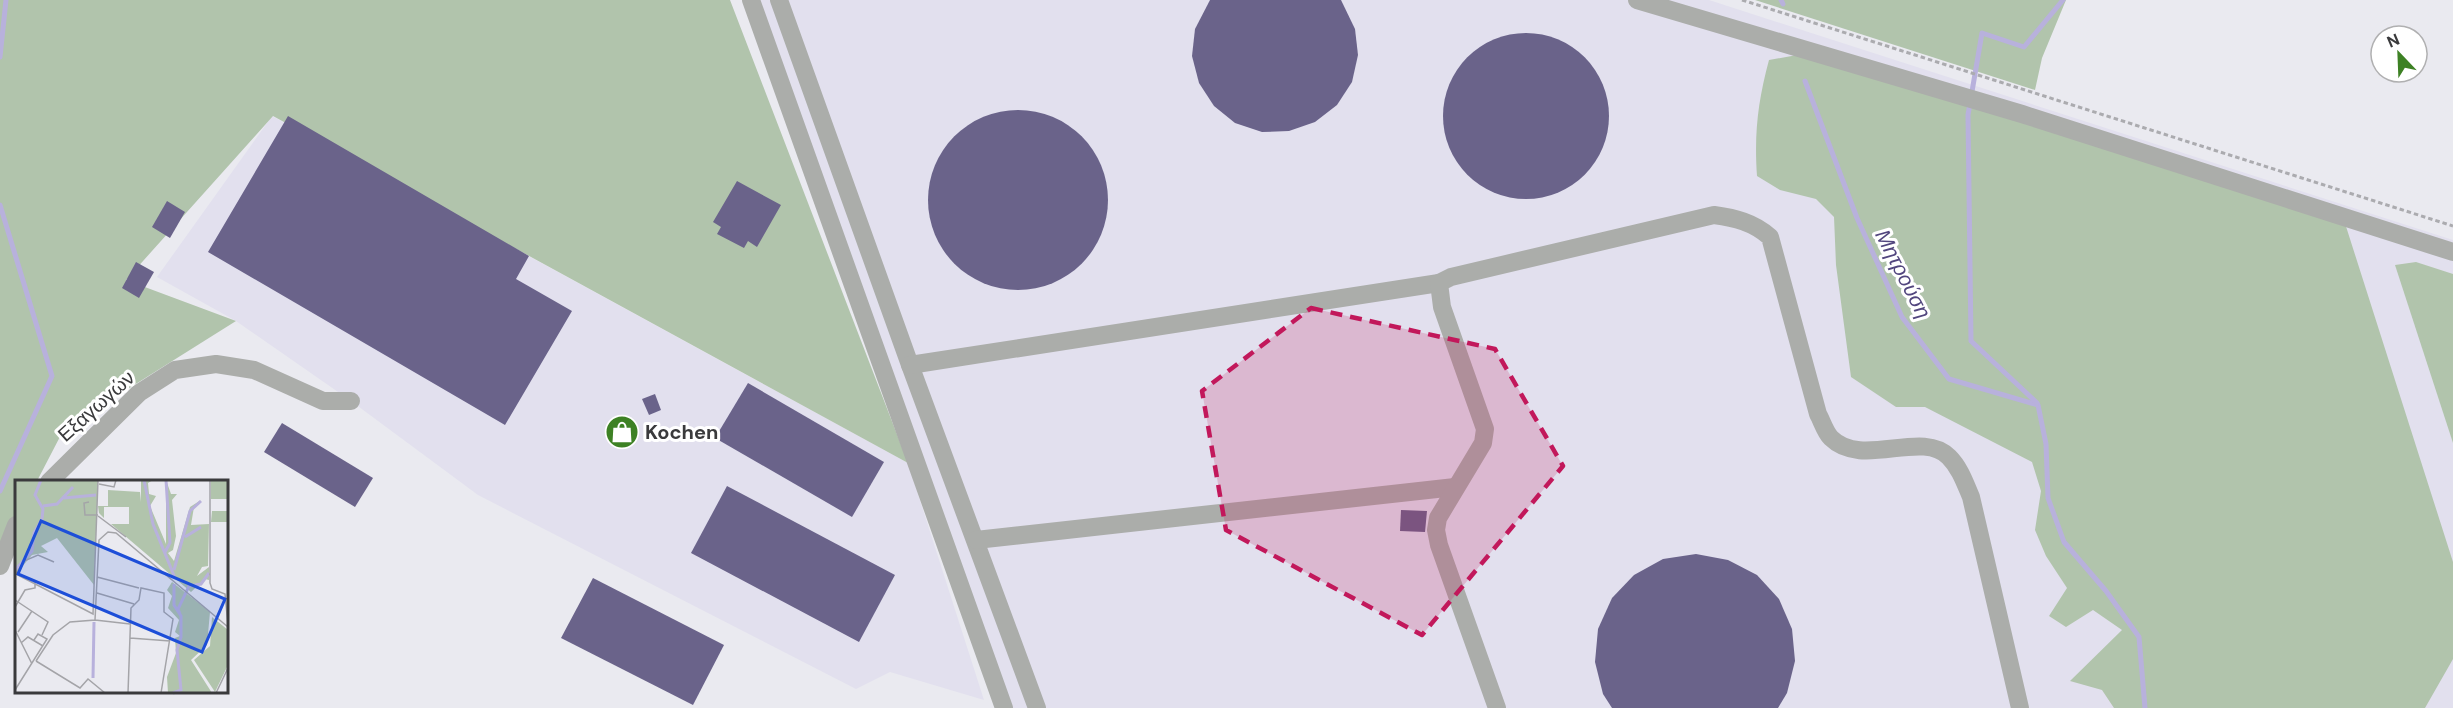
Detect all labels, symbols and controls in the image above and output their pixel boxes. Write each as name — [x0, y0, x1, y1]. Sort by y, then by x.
north arrow — [2369, 24, 2429, 84]
text: N — [2384, 29, 2403, 53]
water label: Μητρούση — [1869, 225, 1937, 323]
street label: Εξαγωγών — [52, 365, 140, 447]
shop icon: Kochen — [604, 414, 640, 450]
place label: Kochen — [645, 419, 718, 445]
inset map — [15, 480, 228, 693]

